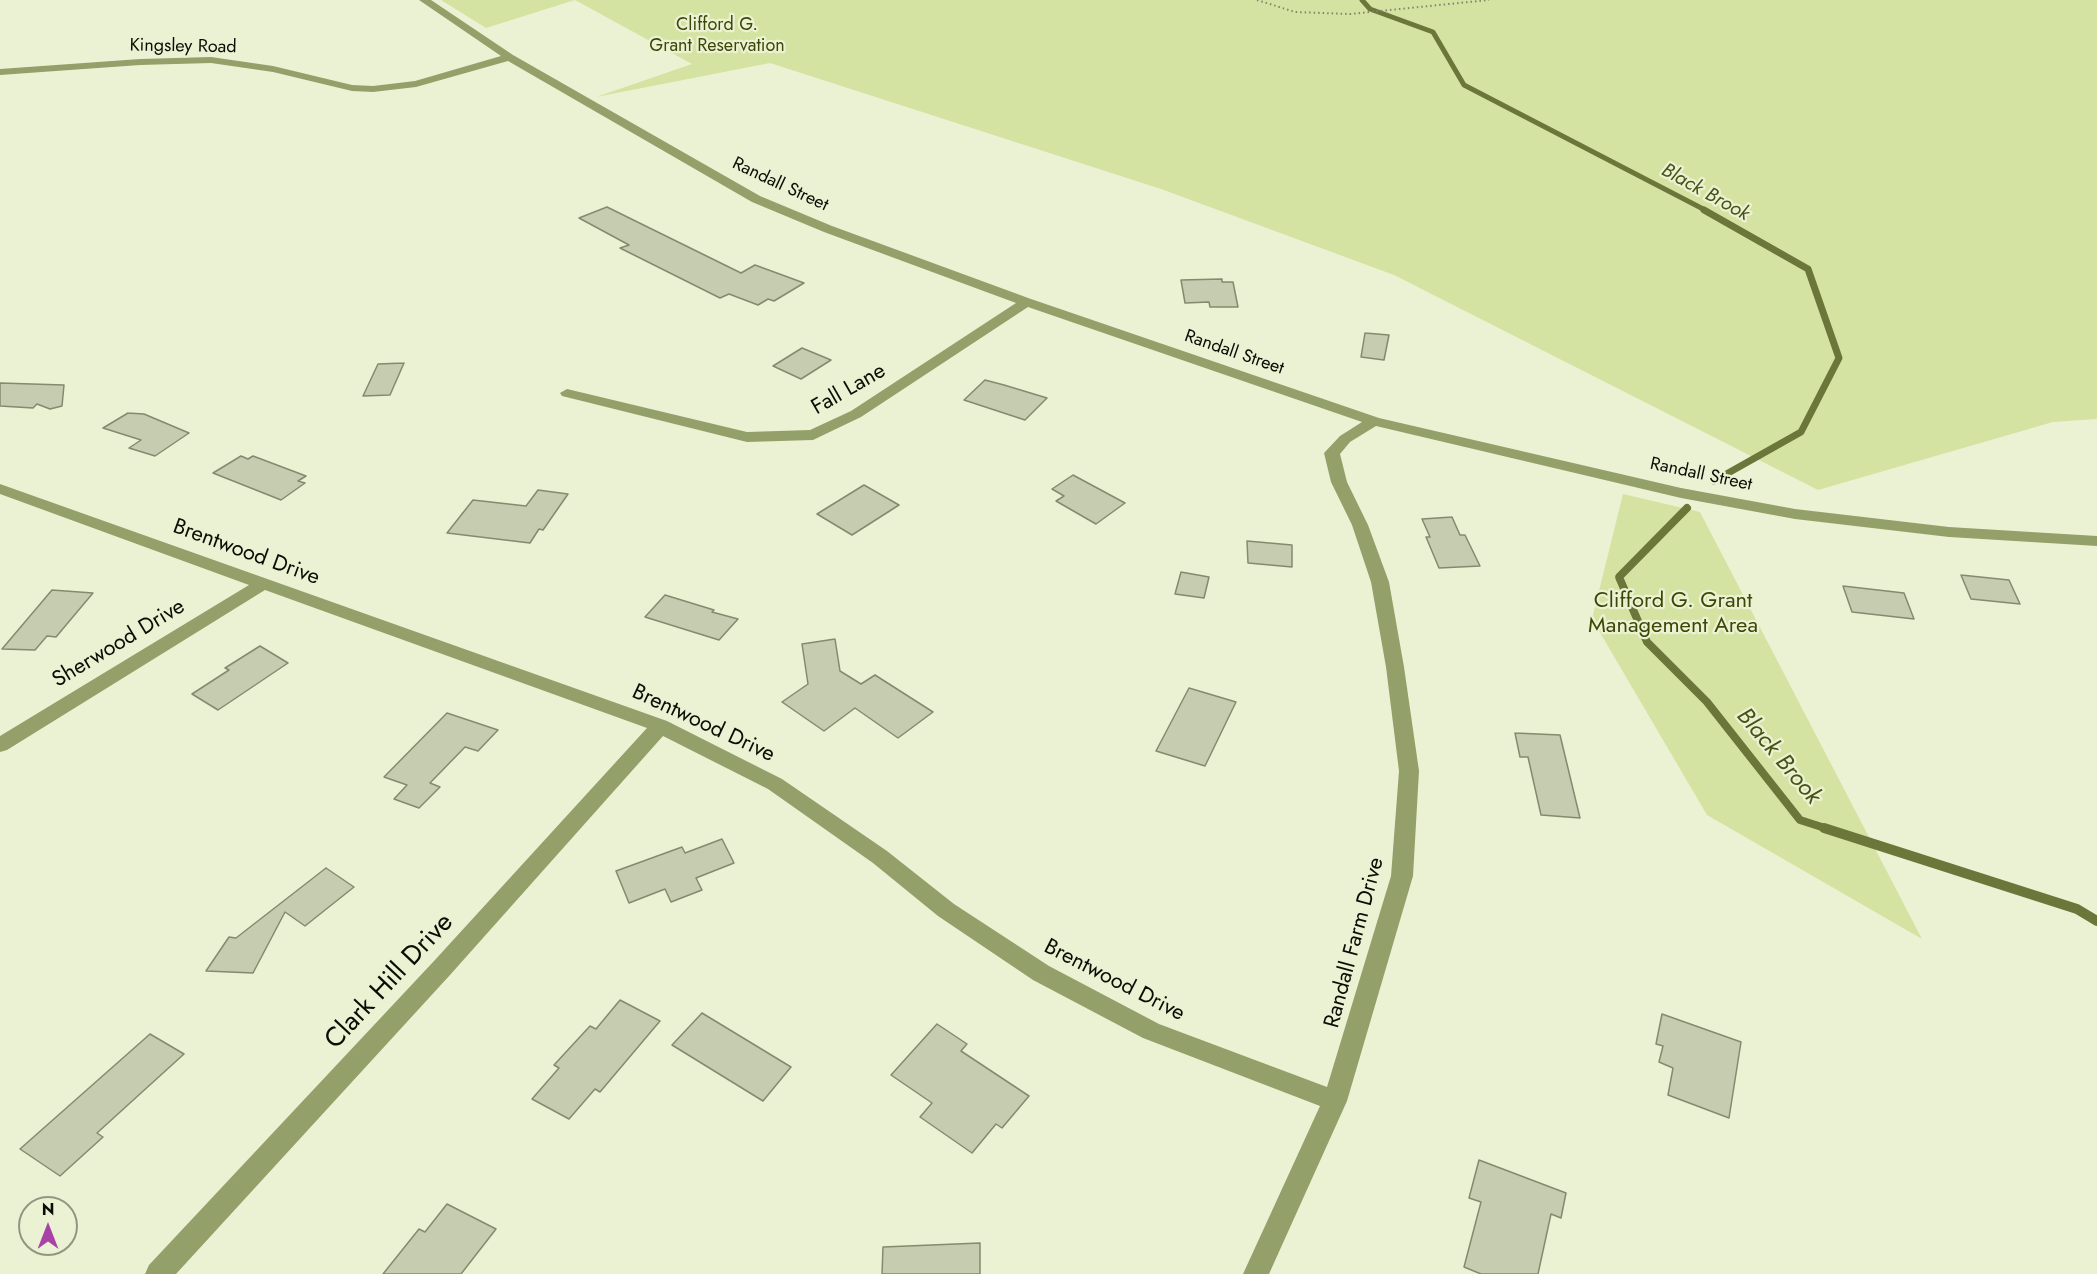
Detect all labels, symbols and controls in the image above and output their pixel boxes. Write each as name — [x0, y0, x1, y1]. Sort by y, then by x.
park label: Clifford G. Grant Reservation — [649, 15, 785, 57]
street label: Kingsley Road — [129, 35, 237, 59]
street label: Randall Street — [728, 153, 832, 217]
water label: Black Brook — [1657, 159, 1753, 227]
street label: Randall Street — [1181, 326, 1287, 380]
street label: Fall Lane — [807, 358, 891, 422]
street label: Randall Street — [1648, 454, 1754, 496]
street label: Brentwood Drive — [169, 514, 323, 592]
park label: Clifford G. Grant Management Area — [1588, 589, 1758, 640]
street label: Sherwood Drive — [48, 594, 190, 694]
street label: Brentwood Drive — [627, 679, 779, 769]
water label: Black Brook — [1730, 703, 1826, 811]
street label: Randall Farm Drive — [1320, 855, 1390, 1031]
street label: Clark Hill Drive — [319, 907, 461, 1057]
street label: Brentwood Drive — [1039, 934, 1189, 1028]
north arrow — [18, 1196, 78, 1256]
text: N — [42, 1198, 54, 1221]

